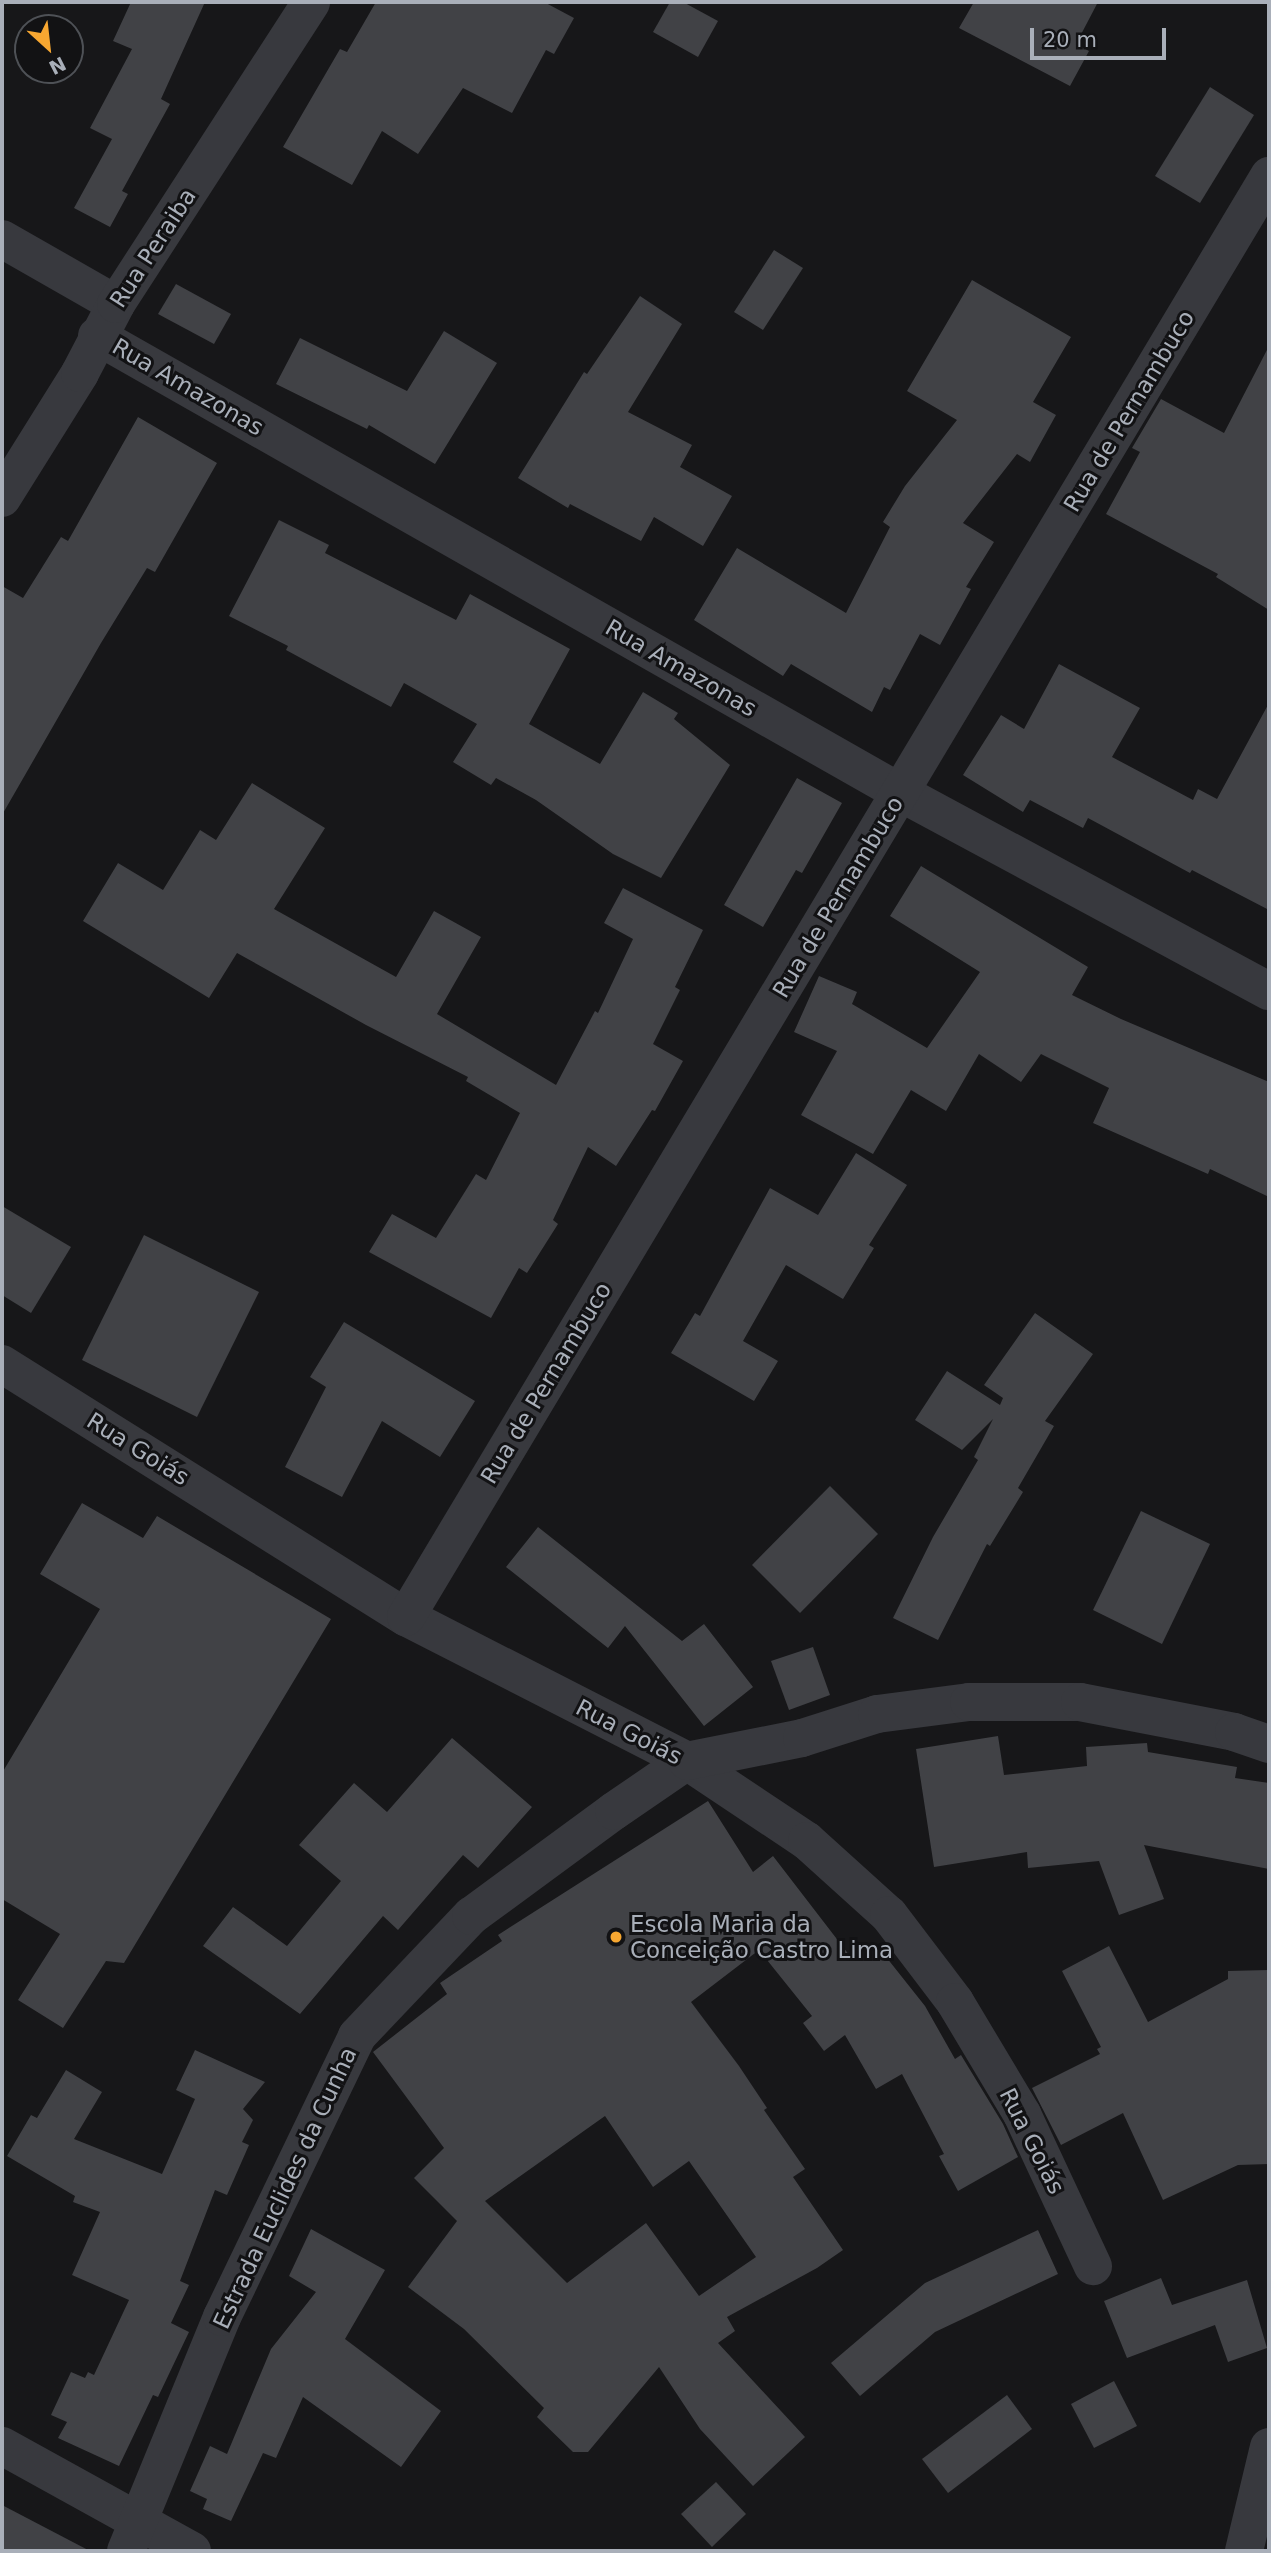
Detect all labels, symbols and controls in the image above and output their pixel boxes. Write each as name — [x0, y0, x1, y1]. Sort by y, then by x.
north arrow — [14, 14, 84, 84]
scale bar — [1033, 14, 1170, 58]
text: 20 m — [1043, 28, 1097, 52]
text: N — [46, 53, 70, 79]
street label: Rua Peraiba — [104, 183, 202, 313]
street label: Rua de Pernambuco — [1058, 305, 1200, 517]
street label: Rua Amazonas — [108, 333, 268, 441]
street label: Rua Amazonas — [601, 614, 761, 722]
street label: Rua de Pernambuco — [767, 791, 909, 1003]
street label: Rua de Pernambuco — [475, 1277, 617, 1489]
street label: Rua Goiás — [82, 1407, 194, 1491]
street label: Rua Goiás — [571, 1694, 687, 1770]
place label: Escola Maria da Conceição Castro Lima — [630, 1910, 893, 1964]
marker: Escola Maria da Conceição Castro Lima — [608, 1929, 624, 1945]
street label: Estrada Euclides da Cunha — [208, 2043, 362, 2333]
street label: Rua Goiás — [994, 2083, 1070, 2199]

